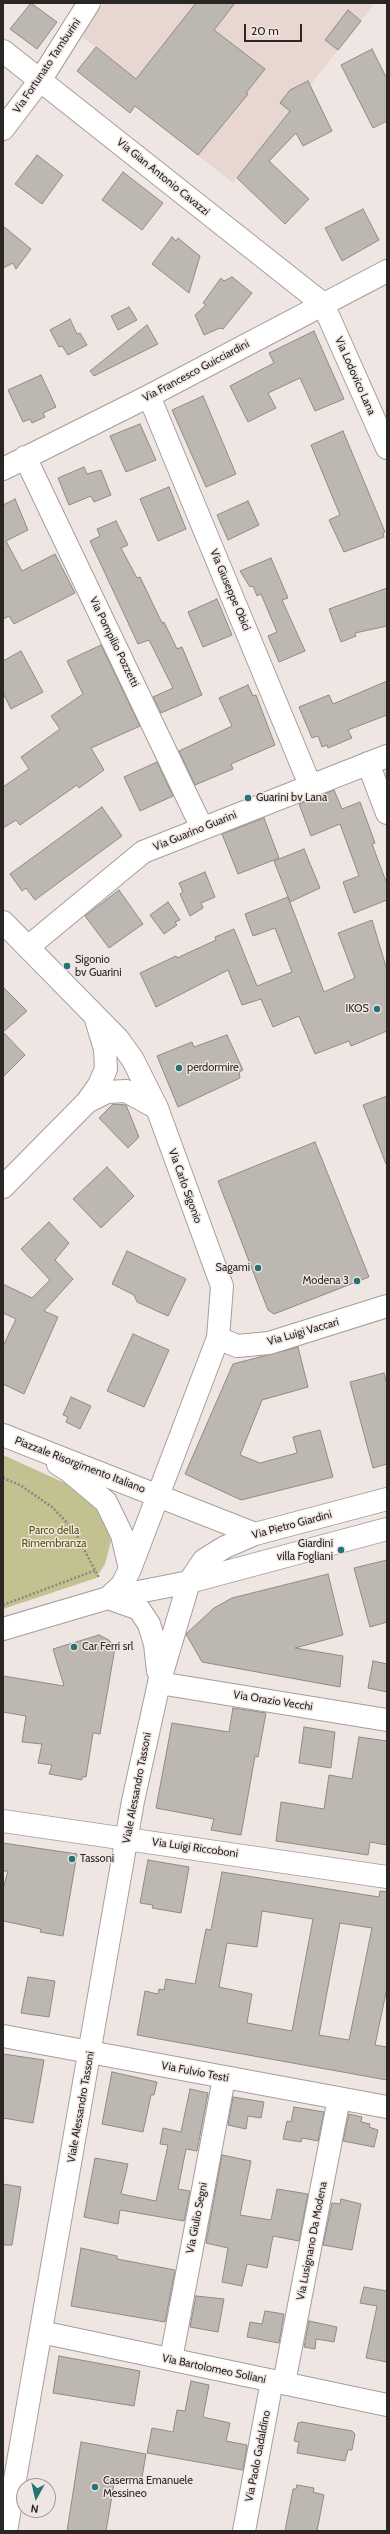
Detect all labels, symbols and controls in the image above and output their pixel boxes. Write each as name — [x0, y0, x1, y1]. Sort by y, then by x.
street label: Via Fortunato Tamburini — [10, 16, 84, 116]
scale bar — [246, 16, 304, 42]
text: 20 m — [251, 23, 279, 38]
street label: Via Gian Antonio Cavazzi — [114, 136, 212, 218]
street label: Via Lodovico Lana — [332, 335, 378, 417]
street label: Via Francesco Guicciardini — [140, 337, 252, 405]
street label: Via Giuseppe Obici — [207, 547, 253, 633]
street label: Via Pompilio Pozzetti — [86, 595, 142, 689]
place label: Guarini bv Lana — [256, 791, 327, 805]
marker: Guarini bv Lana — [243, 793, 253, 803]
street label: Via Guarino Guarini — [151, 808, 239, 854]
place label: Sigonio bv Guarini — [75, 953, 122, 979]
marker: Sigonio bv Guarini — [62, 961, 72, 971]
place label: IKOS — [345, 1002, 369, 1016]
marker: IKOS — [372, 1004, 382, 1014]
place label: perdormire — [187, 1061, 239, 1075]
marker: perdormire — [174, 1063, 184, 1073]
street label: Via Carlo Sigonio — [165, 1147, 205, 1225]
place label: Sagami — [216, 1261, 250, 1275]
marker: Sagami — [253, 1263, 263, 1273]
place label: Modena 3 — [303, 1274, 349, 1288]
marker: Modena 3 — [352, 1276, 362, 1286]
street label: Via Luigi Vaccari — [266, 1315, 340, 1349]
street label: Piazzale Risorgimento Italiano — [13, 1434, 147, 1496]
street label: Via Pietro Giardini — [251, 1508, 333, 1542]
park label: Parco della Rimembranza — [21, 1524, 87, 1550]
place label: Giardini villa Fogliani — [277, 1537, 333, 1563]
marker: Giardini villa Fogliani — [336, 1545, 346, 1555]
place label: Car Ferri srl — [82, 1640, 133, 1654]
marker: Car Ferri srl — [69, 1642, 79, 1652]
street label: Via Orazio Vecchi — [232, 1688, 314, 1714]
street label: Viale Alessandro Tassoni — [120, 1731, 154, 1845]
street label: Via Luigi Riccoboni — [151, 1835, 239, 1861]
place label: Tassoni — [80, 1852, 114, 1866]
marker: Tassoni — [67, 1854, 77, 1864]
street label: Viale Alessandro Tassoni — [65, 2050, 97, 2164]
street label: Via Fulvio Testi — [160, 2059, 230, 2085]
street label: Via Giulio Segni — [184, 2181, 210, 2255]
street label: Via Lusignano Da Modena — [294, 2181, 330, 2301]
street label: Via Bartolomeo Soliani — [161, 2352, 267, 2386]
street label: Via Paolo Gadaldino — [243, 2409, 273, 2503]
place label: Caserma Emanuele Messineo — [103, 2474, 193, 2500]
north arrow — [16, 2478, 56, 2518]
marker: Caserma Emanuele Messineo — [90, 2482, 100, 2492]
text: N — [30, 2501, 39, 2516]

